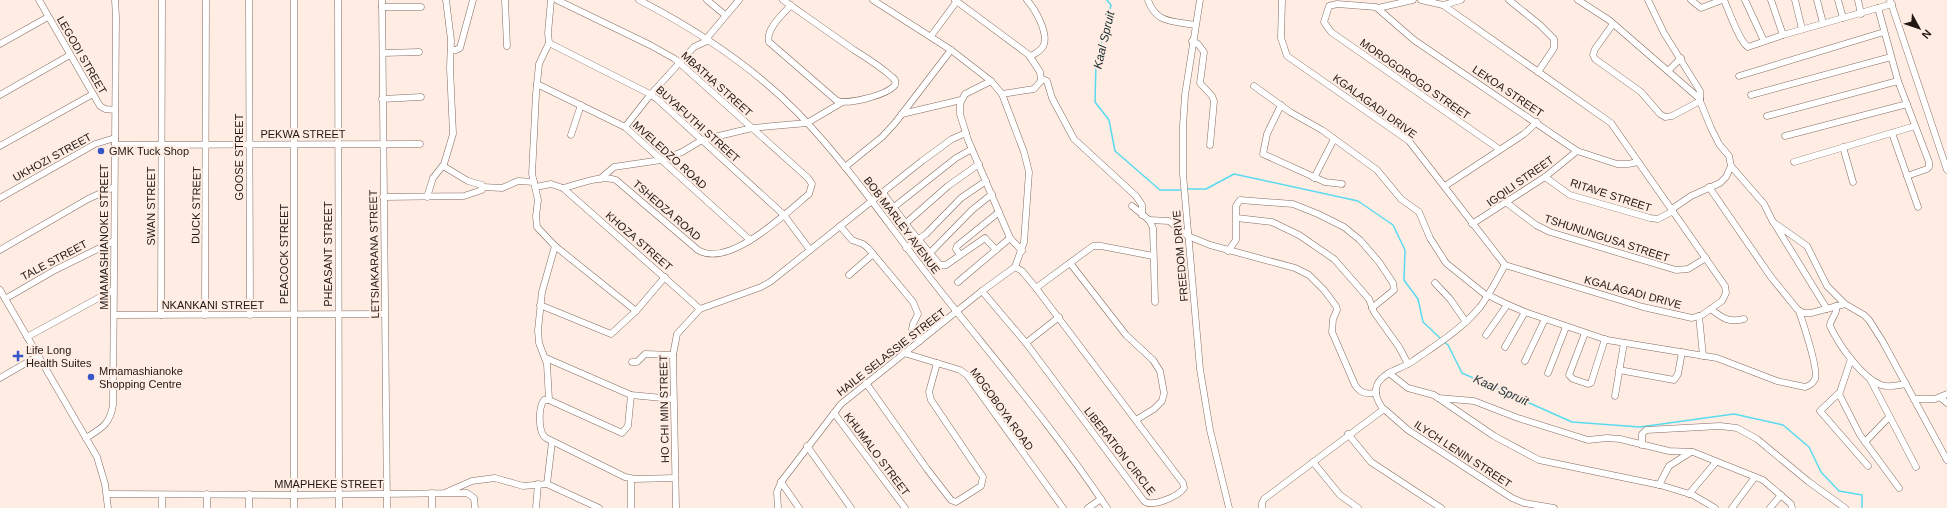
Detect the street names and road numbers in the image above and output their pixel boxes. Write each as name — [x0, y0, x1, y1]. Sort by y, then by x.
street label: LEGODI STREET — [55, 14, 109, 96]
street label: MOROGOROGO STREET — [1358, 36, 1472, 122]
street label: MBATHA STREET — [679, 49, 755, 119]
street label: LEKOA STREET — [1470, 63, 1546, 119]
street label: KGALAGADI DRIVE — [1331, 72, 1419, 140]
street label: BUYAFUTHI STREET — [654, 83, 742, 165]
street label: GOOSE STREET — [233, 113, 245, 200]
street label: MVELEDZO ROAD — [631, 119, 709, 191]
street label: PEKWA STREET — [260, 128, 346, 140]
street label: UKHOZI STREET — [11, 130, 94, 184]
street label: IGQILI STREET — [1484, 153, 1556, 209]
street label: MMAMASHIANOKE STREET — [98, 164, 110, 310]
street label: SWAN STREET — [145, 166, 157, 246]
street label: DUCK STREET — [189, 166, 203, 244]
street label: BOB MARLEY AVENUE — [862, 174, 942, 276]
street label: RITAVE STREET — [1569, 176, 1653, 214]
street label: TSHEDZA ROAD — [631, 177, 703, 243]
street label: LETSIAKARANA STREET — [367, 189, 381, 319]
street label: PHEASANT STREET — [322, 201, 334, 307]
street label: PEACOCK STREET — [278, 204, 290, 304]
street label: KHOZA STREET — [603, 209, 675, 273]
street label: FREEDOM DRIVE — [1170, 210, 1190, 302]
street label: TSHUNUNGUSA STREET — [1543, 212, 1671, 264]
street label: TALE STREET — [19, 237, 89, 282]
street label: KGALAGADI DRIVE — [1583, 273, 1683, 311]
street label: NKANKANI STREET — [162, 299, 265, 311]
street label: HAILE SELASSIE STREET — [834, 306, 948, 398]
street label: HO CHI MIN STREET — [657, 355, 671, 463]
street label: MOGOBOYA ROAD — [968, 366, 1036, 453]
street label: LIBERATION CIRCLE — [1082, 405, 1158, 497]
street label: KHUMALO STREET — [842, 410, 912, 498]
street label: ILYCH LENIN STREET — [1412, 418, 1514, 490]
street label: MMAPHEKE STREET — [274, 478, 384, 490]

